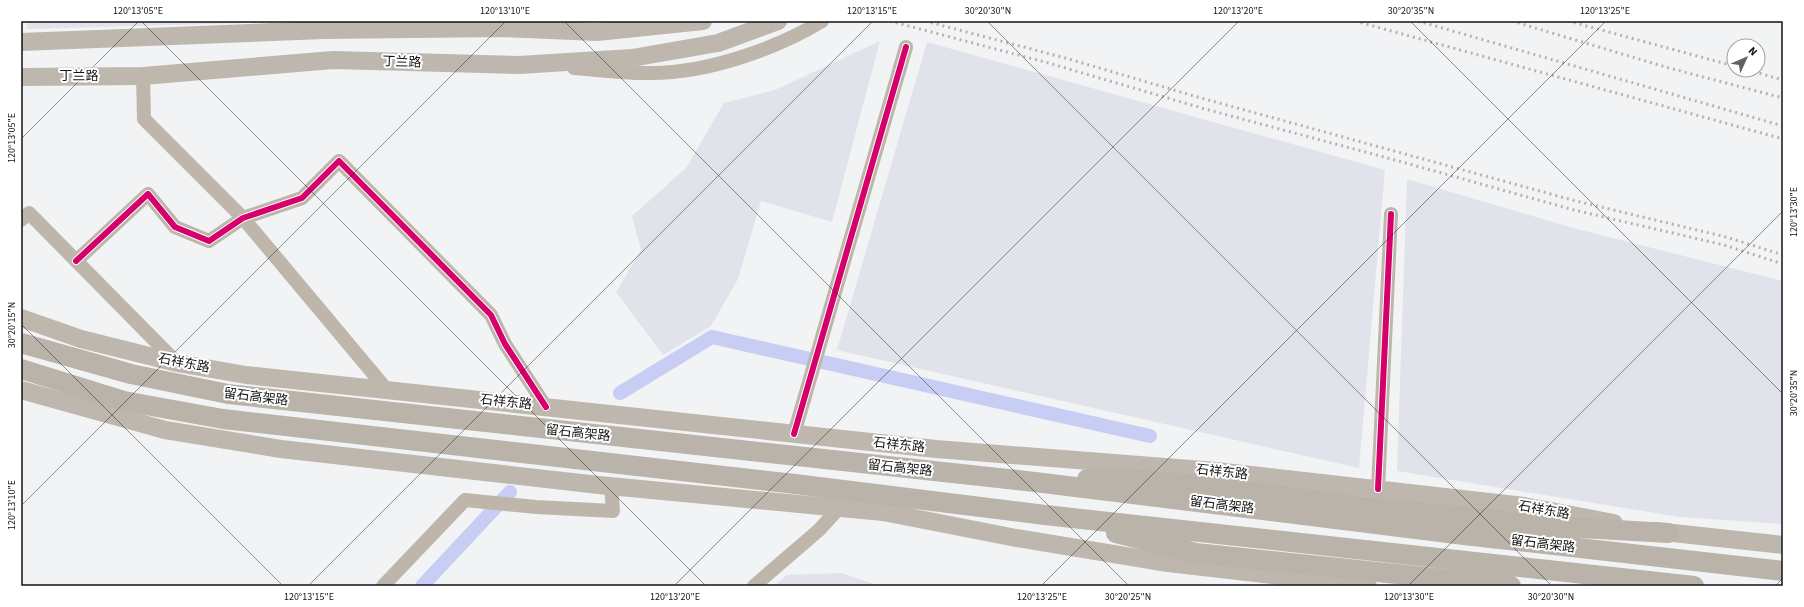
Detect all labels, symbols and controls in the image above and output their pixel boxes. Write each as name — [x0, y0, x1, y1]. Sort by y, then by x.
text: 120°13'05"E — [113, 4, 163, 18]
text: 120°13'10"E — [480, 4, 530, 18]
text: 120°13'15"E — [847, 4, 897, 18]
text: 30°20'30"N — [965, 4, 1011, 18]
text: 120°13'20"E — [1213, 4, 1263, 18]
text: 30°20'35"N — [1388, 4, 1434, 18]
text: 120°13'25"E — [1580, 4, 1630, 18]
north arrow — [1726, 38, 1766, 78]
text: N — [1745, 43, 1761, 59]
street label: 丁兰路 — [382, 52, 422, 72]
street label: 丁兰路 — [59, 67, 99, 85]
text: 120°13'05"E — [5, 113, 19, 163]
text: 120°13'30"E — [1787, 187, 1801, 237]
text: 30°20'15"N — [5, 302, 19, 348]
street label: 石祥东路 — [157, 349, 211, 377]
text: 30°20'35"N — [1787, 370, 1801, 416]
street label: 留石高架路 — [223, 384, 289, 410]
street label: 石祥东路 — [479, 390, 533, 414]
street label: 留石高架路 — [545, 421, 611, 445]
street label: 石祥东路 — [872, 433, 926, 457]
street label: 留石高架路 — [867, 456, 933, 480]
street label: 石祥东路 — [1195, 460, 1249, 484]
text: 120°13'10"E — [5, 480, 19, 530]
street label: 留石高架路 — [1189, 492, 1255, 518]
street label: 石祥东路 — [1517, 497, 1571, 523]
street label: 留石高架路 — [1510, 531, 1576, 557]
text: 120°13'15"E — [284, 590, 334, 604]
text: 120°13'20"E — [650, 590, 700, 604]
text: 120°13'25"E — [1017, 590, 1067, 604]
text: 30°20'25"N — [1105, 590, 1151, 604]
text: 120°13'30"E — [1384, 590, 1434, 604]
text: 30°20'30"N — [1528, 590, 1574, 604]

